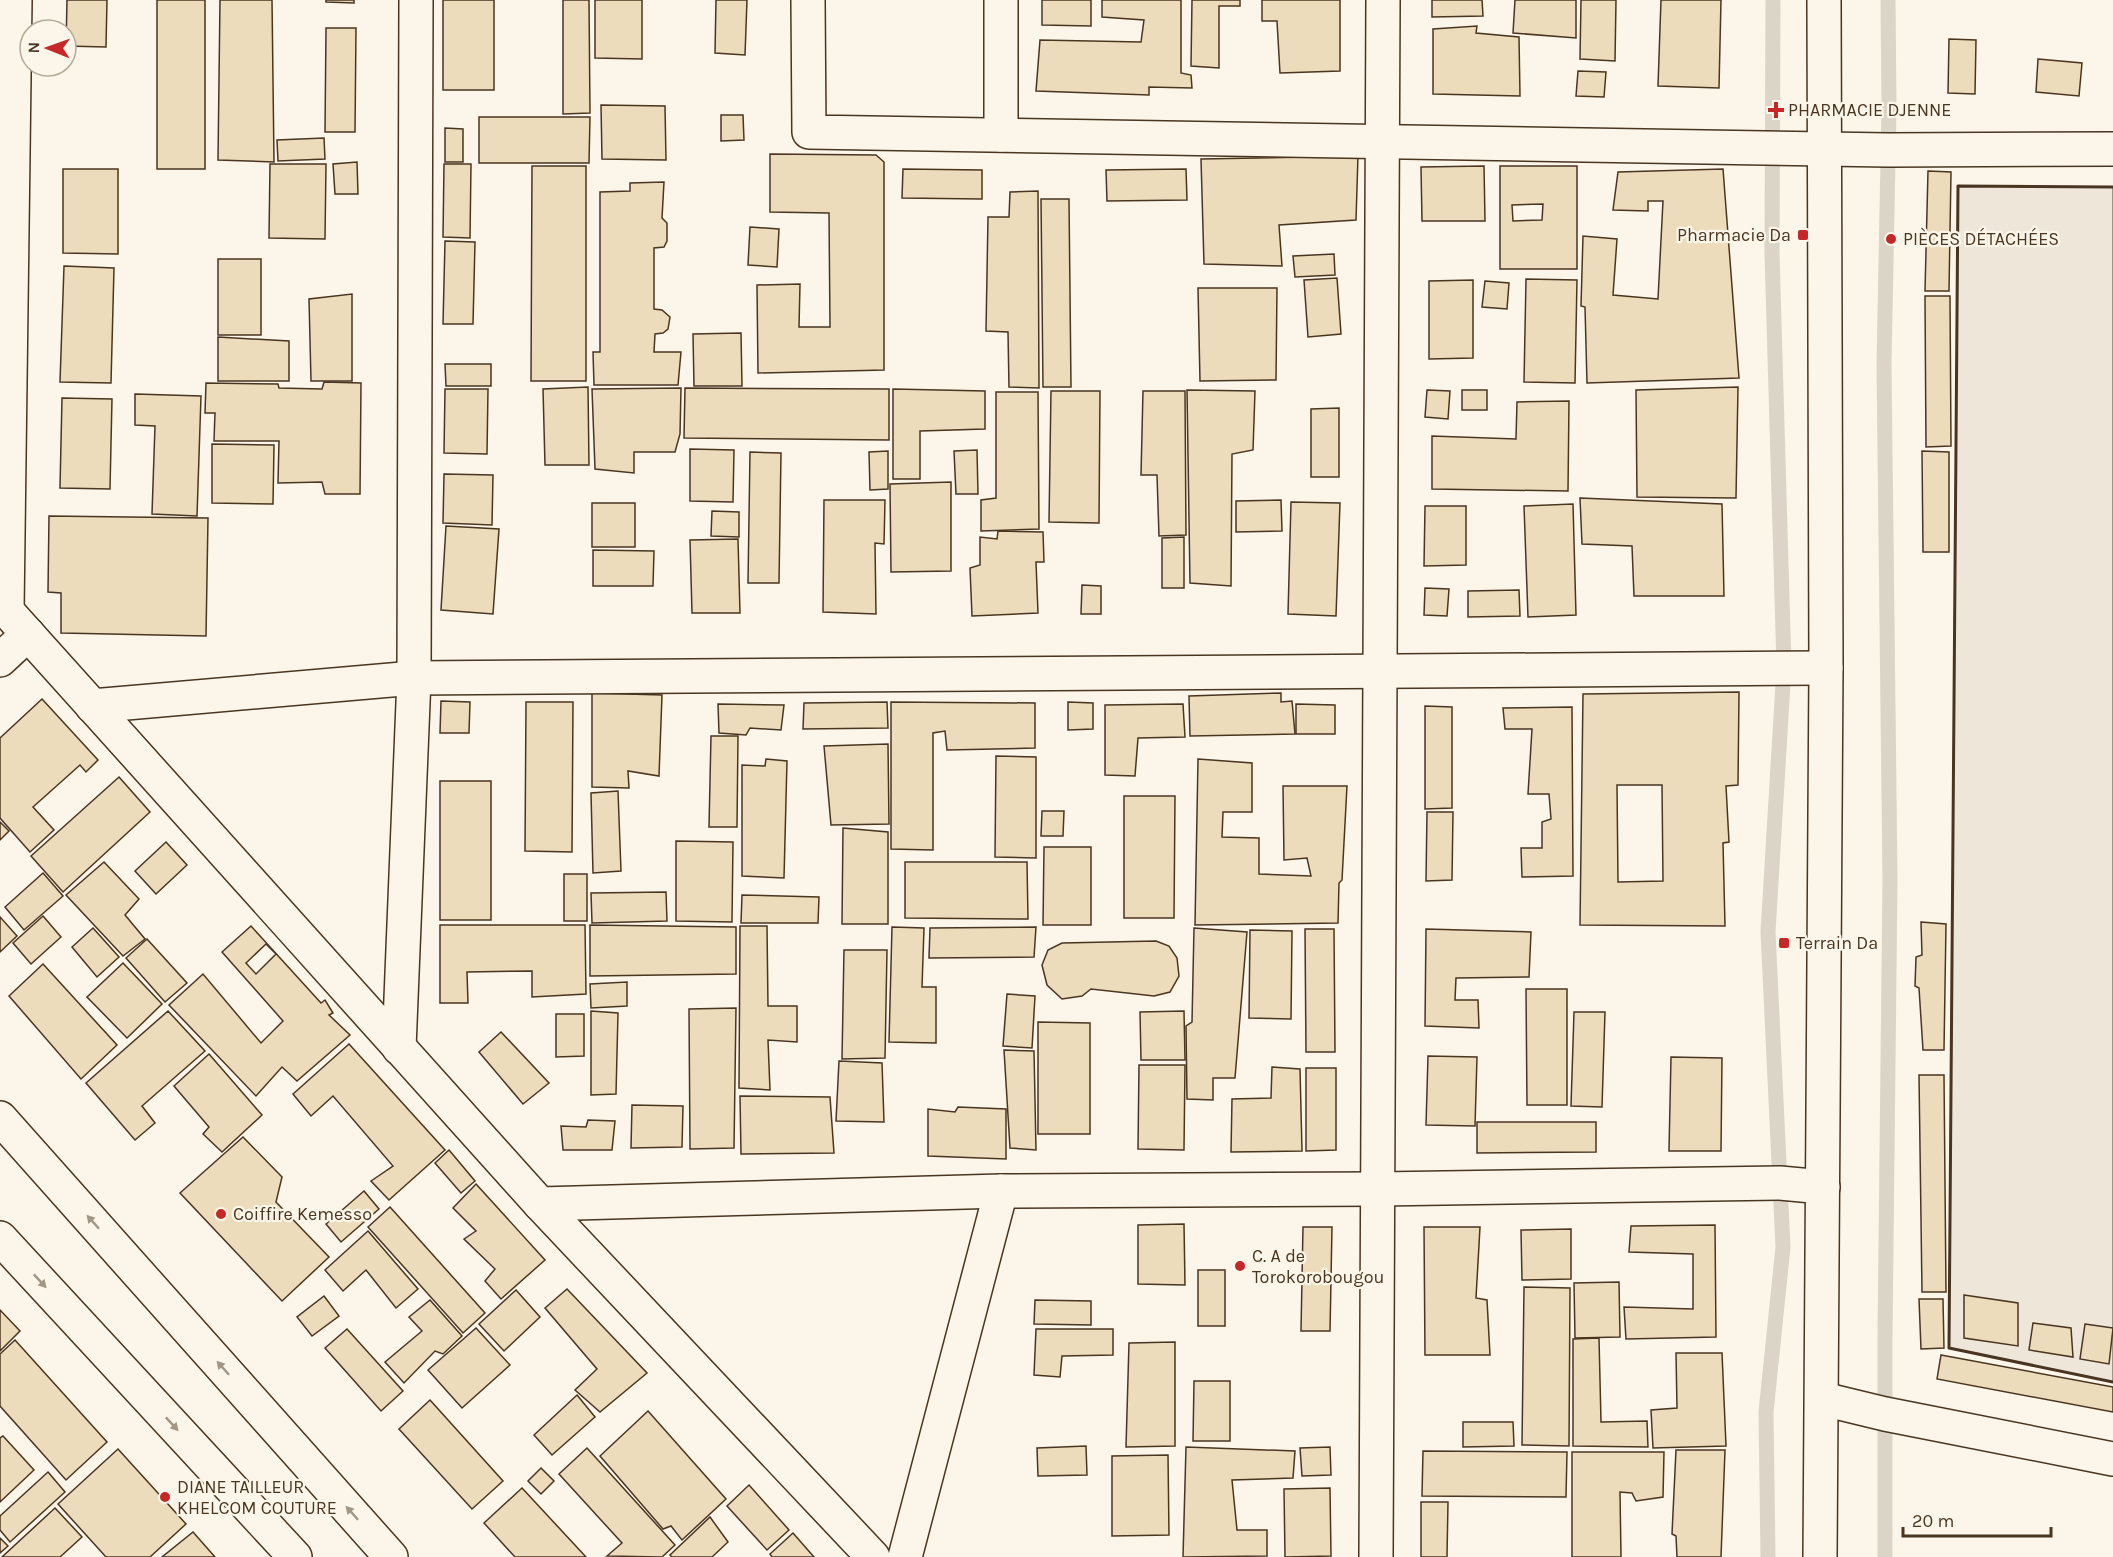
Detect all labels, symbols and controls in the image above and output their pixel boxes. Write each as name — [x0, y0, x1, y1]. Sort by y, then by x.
north arrow — [18, 18, 78, 78]
text: N — [24, 42, 43, 54]
place label: PHARMACIE DJENNE — [1788, 99, 1951, 121]
marker: PHARMACIE DJENNE — [1769, 103, 1783, 117]
place label: Pharmacie Da — [1677, 224, 1791, 246]
place label: PIÈCES DÉTACHÉES — [1903, 227, 2059, 250]
marker: Pharmacie Da — [1796, 228, 1810, 242]
marker: PIÈCES DÉTACHÉES — [1884, 232, 1898, 246]
place label: Terrain Da — [1796, 932, 1878, 954]
marker: Terrain Da — [1777, 936, 1791, 950]
place label: Coiffire Kemesso — [233, 1203, 372, 1225]
marker: Coiffire Kemesso — [214, 1207, 228, 1221]
one-way arrow — [87, 1215, 100, 1230]
place label: C. A de Torokorobougou — [1252, 1245, 1384, 1288]
marker: C. A de Torokorobougou — [1233, 1259, 1247, 1273]
one-way arrow — [33, 1273, 47, 1288]
one-way arrow — [217, 1361, 230, 1376]
one-way arrow — [165, 1416, 178, 1431]
place label: DIANE TAILLEUR KHELCOM COUTURE — [177, 1476, 337, 1519]
marker: DIANE TAILLEUR KHELCOM COUTURE — [158, 1490, 172, 1504]
scale bar — [1903, 1500, 2052, 1538]
one-way arrow — [346, 1506, 359, 1521]
text: 20 m — [1912, 1510, 1954, 1532]

